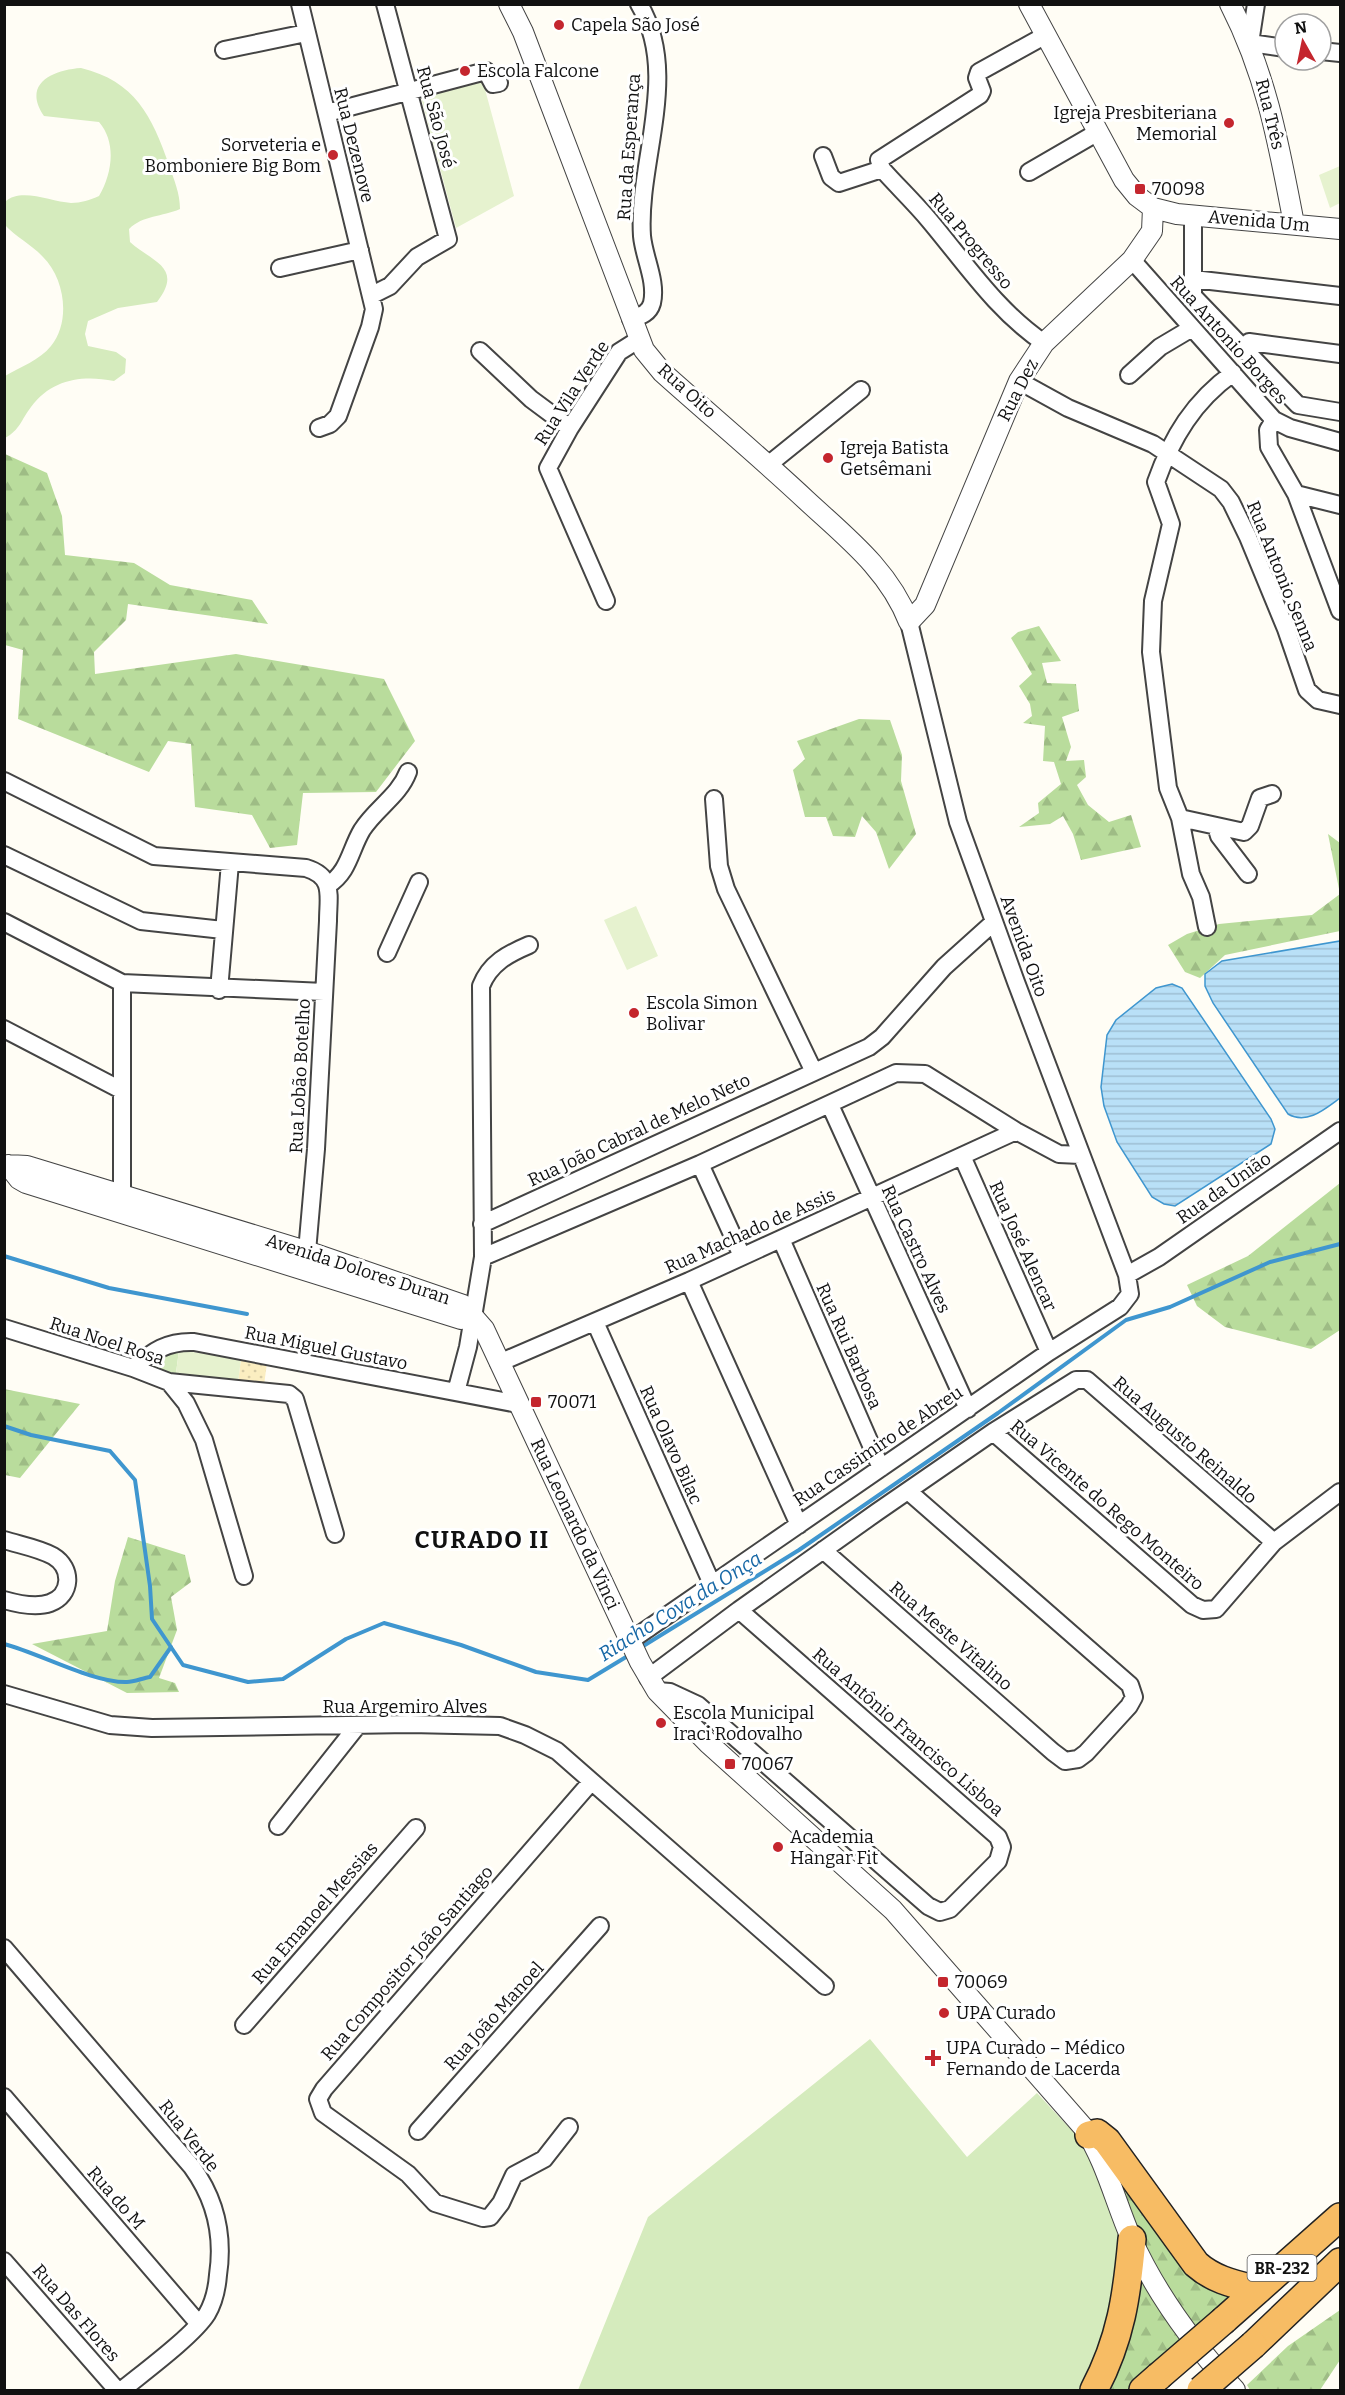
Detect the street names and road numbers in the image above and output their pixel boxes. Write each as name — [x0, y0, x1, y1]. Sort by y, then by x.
street label: Rua São José — [412, 63, 460, 171]
street label: Rua da Esperança — [613, 73, 645, 221]
street label: Rua Três — [1251, 76, 1289, 152]
street label: Rua Dezenove — [329, 85, 379, 205]
street label: Rua Progresso — [924, 188, 1018, 294]
street label: Avenida Um — [1207, 206, 1311, 236]
street label: Rua Antonio Borges — [1166, 271, 1292, 409]
street label: Rua Vila Verde — [530, 336, 614, 450]
street label: Rua Dez — [993, 355, 1043, 425]
street label: Rua Oito — [653, 359, 721, 423]
street label: Rua Antonio Senna — [1242, 498, 1322, 655]
street label: Avenida Oito — [995, 892, 1053, 1000]
street label: Rua Lobão Botelho — [285, 998, 315, 1154]
street label: Rua João Cabral de Melo Neto — [524, 1069, 754, 1191]
street label: Rua da União — [1173, 1147, 1275, 1229]
street label: Rua José Alencar — [984, 1178, 1062, 1314]
street label: Rua Castro Alves — [877, 1181, 955, 1317]
street label: Rua Machado de Assis — [661, 1184, 839, 1278]
street label: Avenida Dolores Duran — [263, 1229, 453, 1309]
street label: Rua Rui Barbosa — [811, 1280, 887, 1413]
street label: Rua Noel Rosa — [47, 1312, 167, 1370]
street label: Rua Miguel Gustavo — [243, 1321, 409, 1375]
street label: Rua Augusto Reinaldo — [1108, 1371, 1262, 1509]
street label: Rua Cassimiro de Abreu — [789, 1381, 967, 1511]
street label: Rua Olavo Bilac — [635, 1382, 707, 1508]
street label: Rua Vicente do Rego Monteiro — [1006, 1415, 1208, 1595]
street label: Rua Leonardo da Vinci — [526, 1435, 624, 1613]
street label: Rua Meste Vitalino — [885, 1577, 1017, 1695]
street label: Rua Antônio Francisco Lisboa — [808, 1643, 1008, 1821]
street label: Rua Argemiro Alves — [323, 1696, 487, 1718]
street label: Rua Emanoel Messias — [247, 1838, 383, 1988]
street label: Rua Compositor João Santiago — [316, 1861, 498, 2065]
street label: Rua João Manoel — [440, 1957, 548, 2075]
street label: Rua Verde — [154, 2096, 224, 2176]
street label: Rua do M — [83, 2162, 149, 2234]
road number: BR-232 — [1248, 2255, 1316, 2281]
street label: Rua Das Flores — [28, 2260, 124, 2366]

